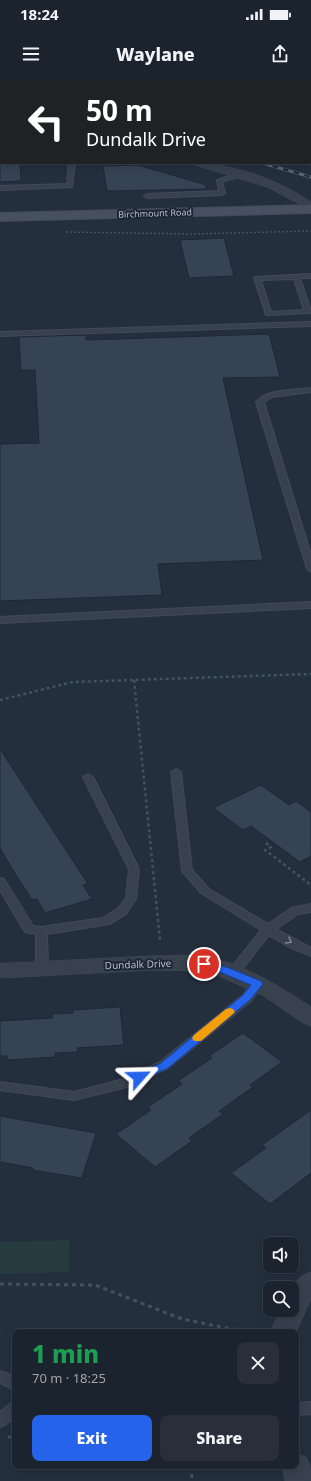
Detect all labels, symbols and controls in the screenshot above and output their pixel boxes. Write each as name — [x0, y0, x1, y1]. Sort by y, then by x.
text: 18:24 — [20, 4, 59, 24]
text: Waylane — [116, 42, 195, 66]
icon: menu — [20, 43, 42, 65]
icon: share — [269, 43, 291, 65]
text: 50 m — [86, 91, 153, 129]
icon: left — [20, 96, 72, 148]
text: Dundalk Drive — [86, 127, 206, 151]
street label: Birchmount Road — [118, 205, 192, 221]
one-way arrow — [285, 937, 292, 944]
pin — [187, 947, 221, 981]
icon: arrive — [193, 953, 215, 975]
street label: Dundalk Drive — [104, 956, 172, 972]
position arrow — [118, 1056, 160, 1098]
map controls — [263, 1237, 299, 1317]
button: sound — [263, 1237, 299, 1273]
button: search — [263, 1281, 299, 1317]
text: 1 min — [32, 1337, 99, 1370]
button: close — [237, 1342, 279, 1384]
text: 70 m · 18:25 — [32, 1369, 106, 1387]
button: Exit — [32, 1415, 152, 1461]
button: Share — [160, 1415, 279, 1461]

